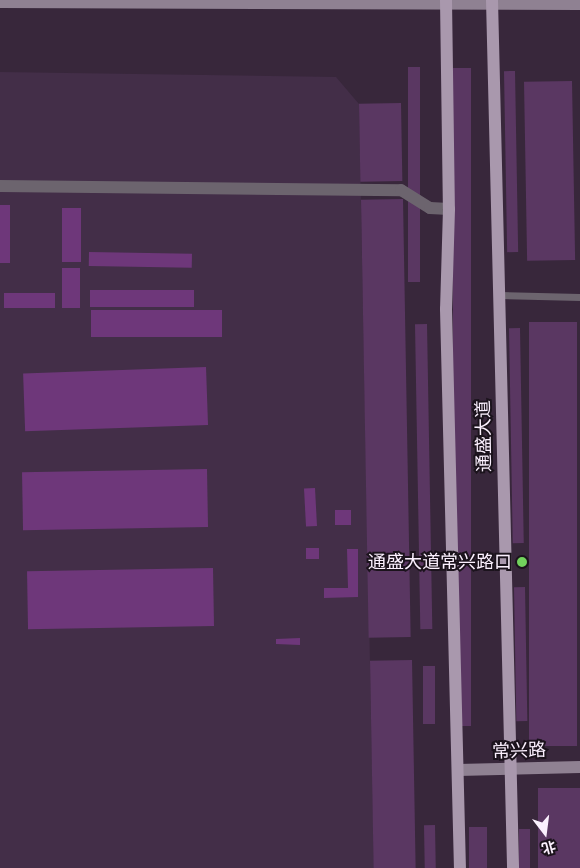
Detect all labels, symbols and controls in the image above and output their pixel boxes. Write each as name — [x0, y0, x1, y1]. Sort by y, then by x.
street label: 通盛大道 — [473, 400, 495, 472]
place label: 通盛大道常兴路口 — [368, 551, 512, 573]
marker: 通盛大道常兴路口 — [516, 556, 528, 568]
street label: 常兴路 — [492, 739, 546, 763]
north arrow — [520, 808, 570, 858]
text: 北 — [540, 837, 558, 858]

